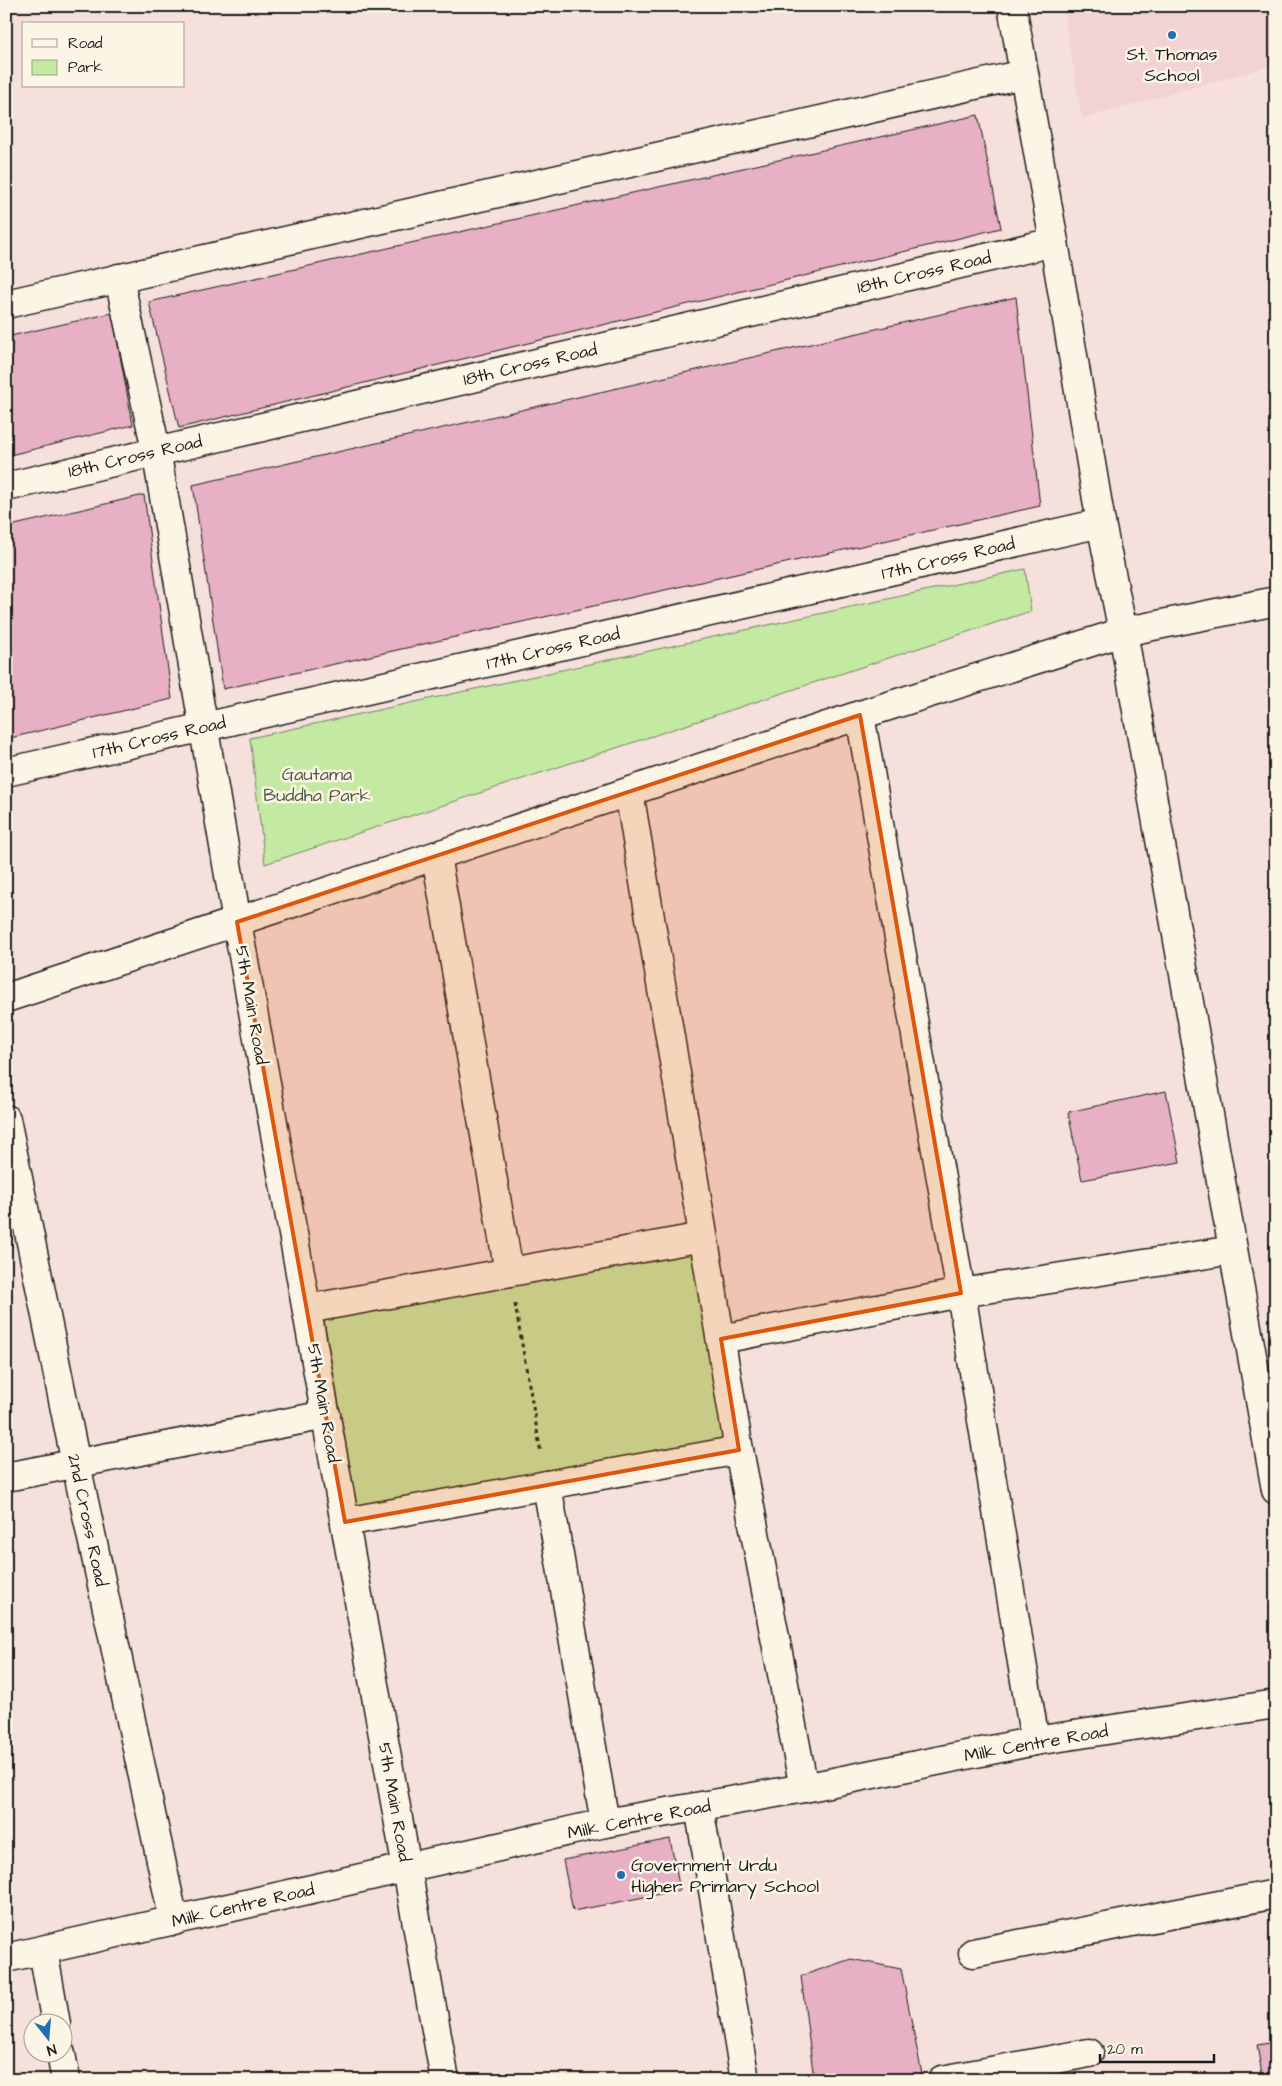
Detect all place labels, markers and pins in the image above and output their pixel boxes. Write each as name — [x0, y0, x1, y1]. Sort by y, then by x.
marker: St. Thomas School — [1166, 29, 1178, 41]
place label: St. Thomas School — [1126, 42, 1218, 88]
place label: Government Urdu Higher Primary School — [631, 1853, 819, 1900]
marker: Government Urdu Higher Primary School — [615, 1869, 627, 1881]

